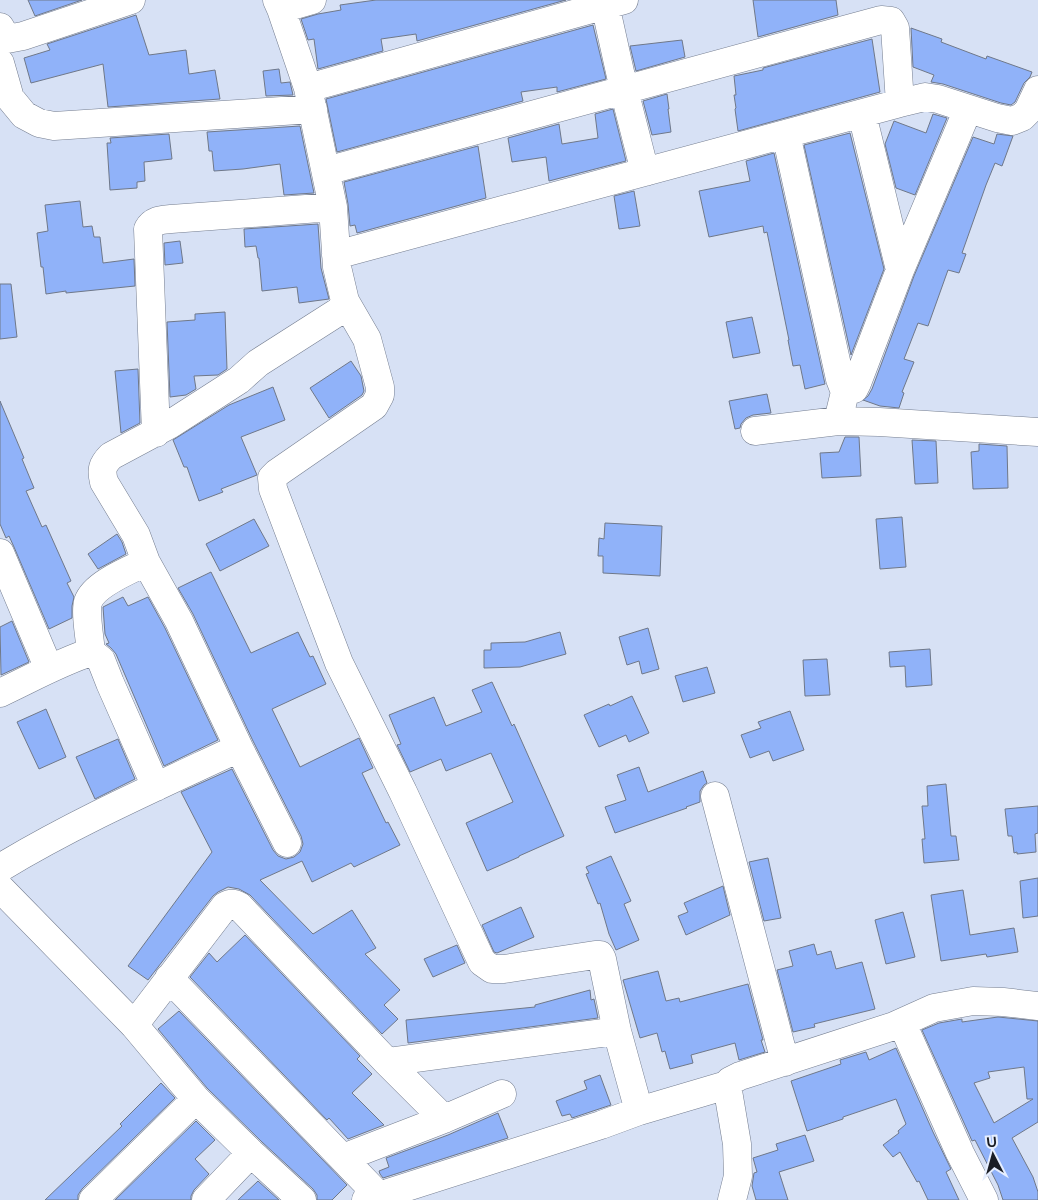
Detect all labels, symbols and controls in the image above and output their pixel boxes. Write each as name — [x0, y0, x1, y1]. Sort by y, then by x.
north arrow — [968, 1130, 1018, 1180]
text: U — [986, 1134, 998, 1151]

